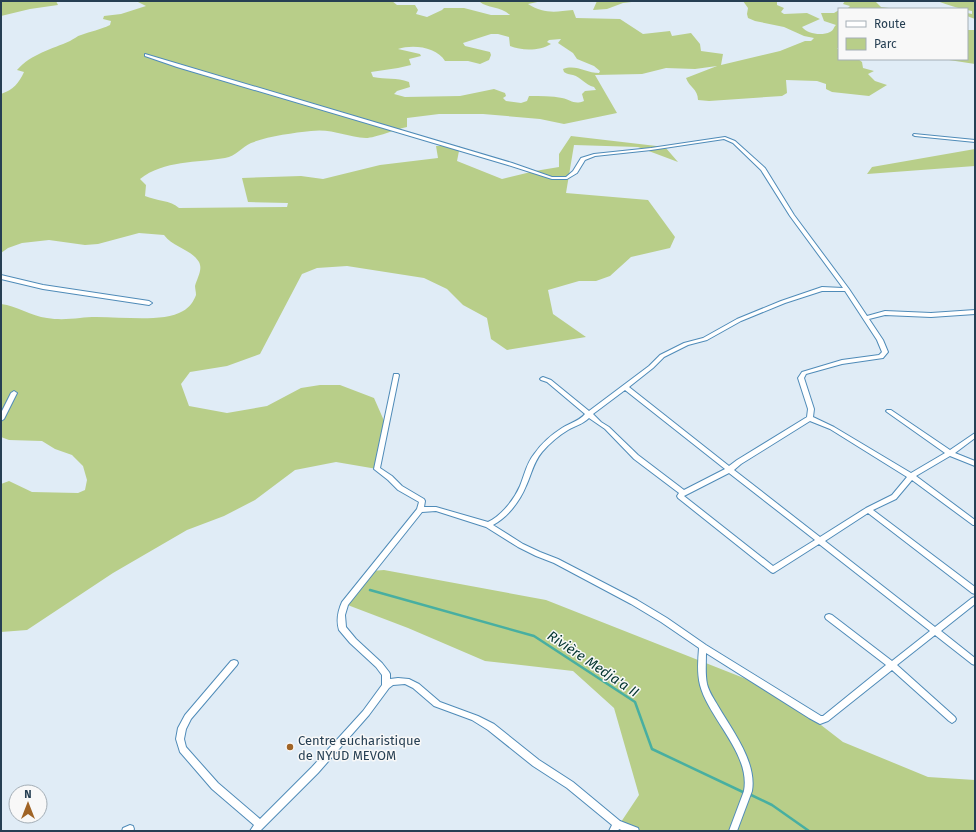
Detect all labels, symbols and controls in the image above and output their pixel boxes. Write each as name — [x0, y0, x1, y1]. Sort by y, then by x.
legend — [838, 8, 968, 60]
text: Route — [874, 17, 906, 31]
text: Parc — [874, 37, 897, 51]
water label: Rivière Medja'a II — [544, 627, 642, 701]
place label: Centre eucharistique de NYUD MEVOM — [298, 733, 421, 763]
marker: Centre eucharistique de NYUD MEVOM — [285, 742, 295, 752]
north arrow — [8, 784, 48, 824]
text: N — [24, 788, 32, 801]

